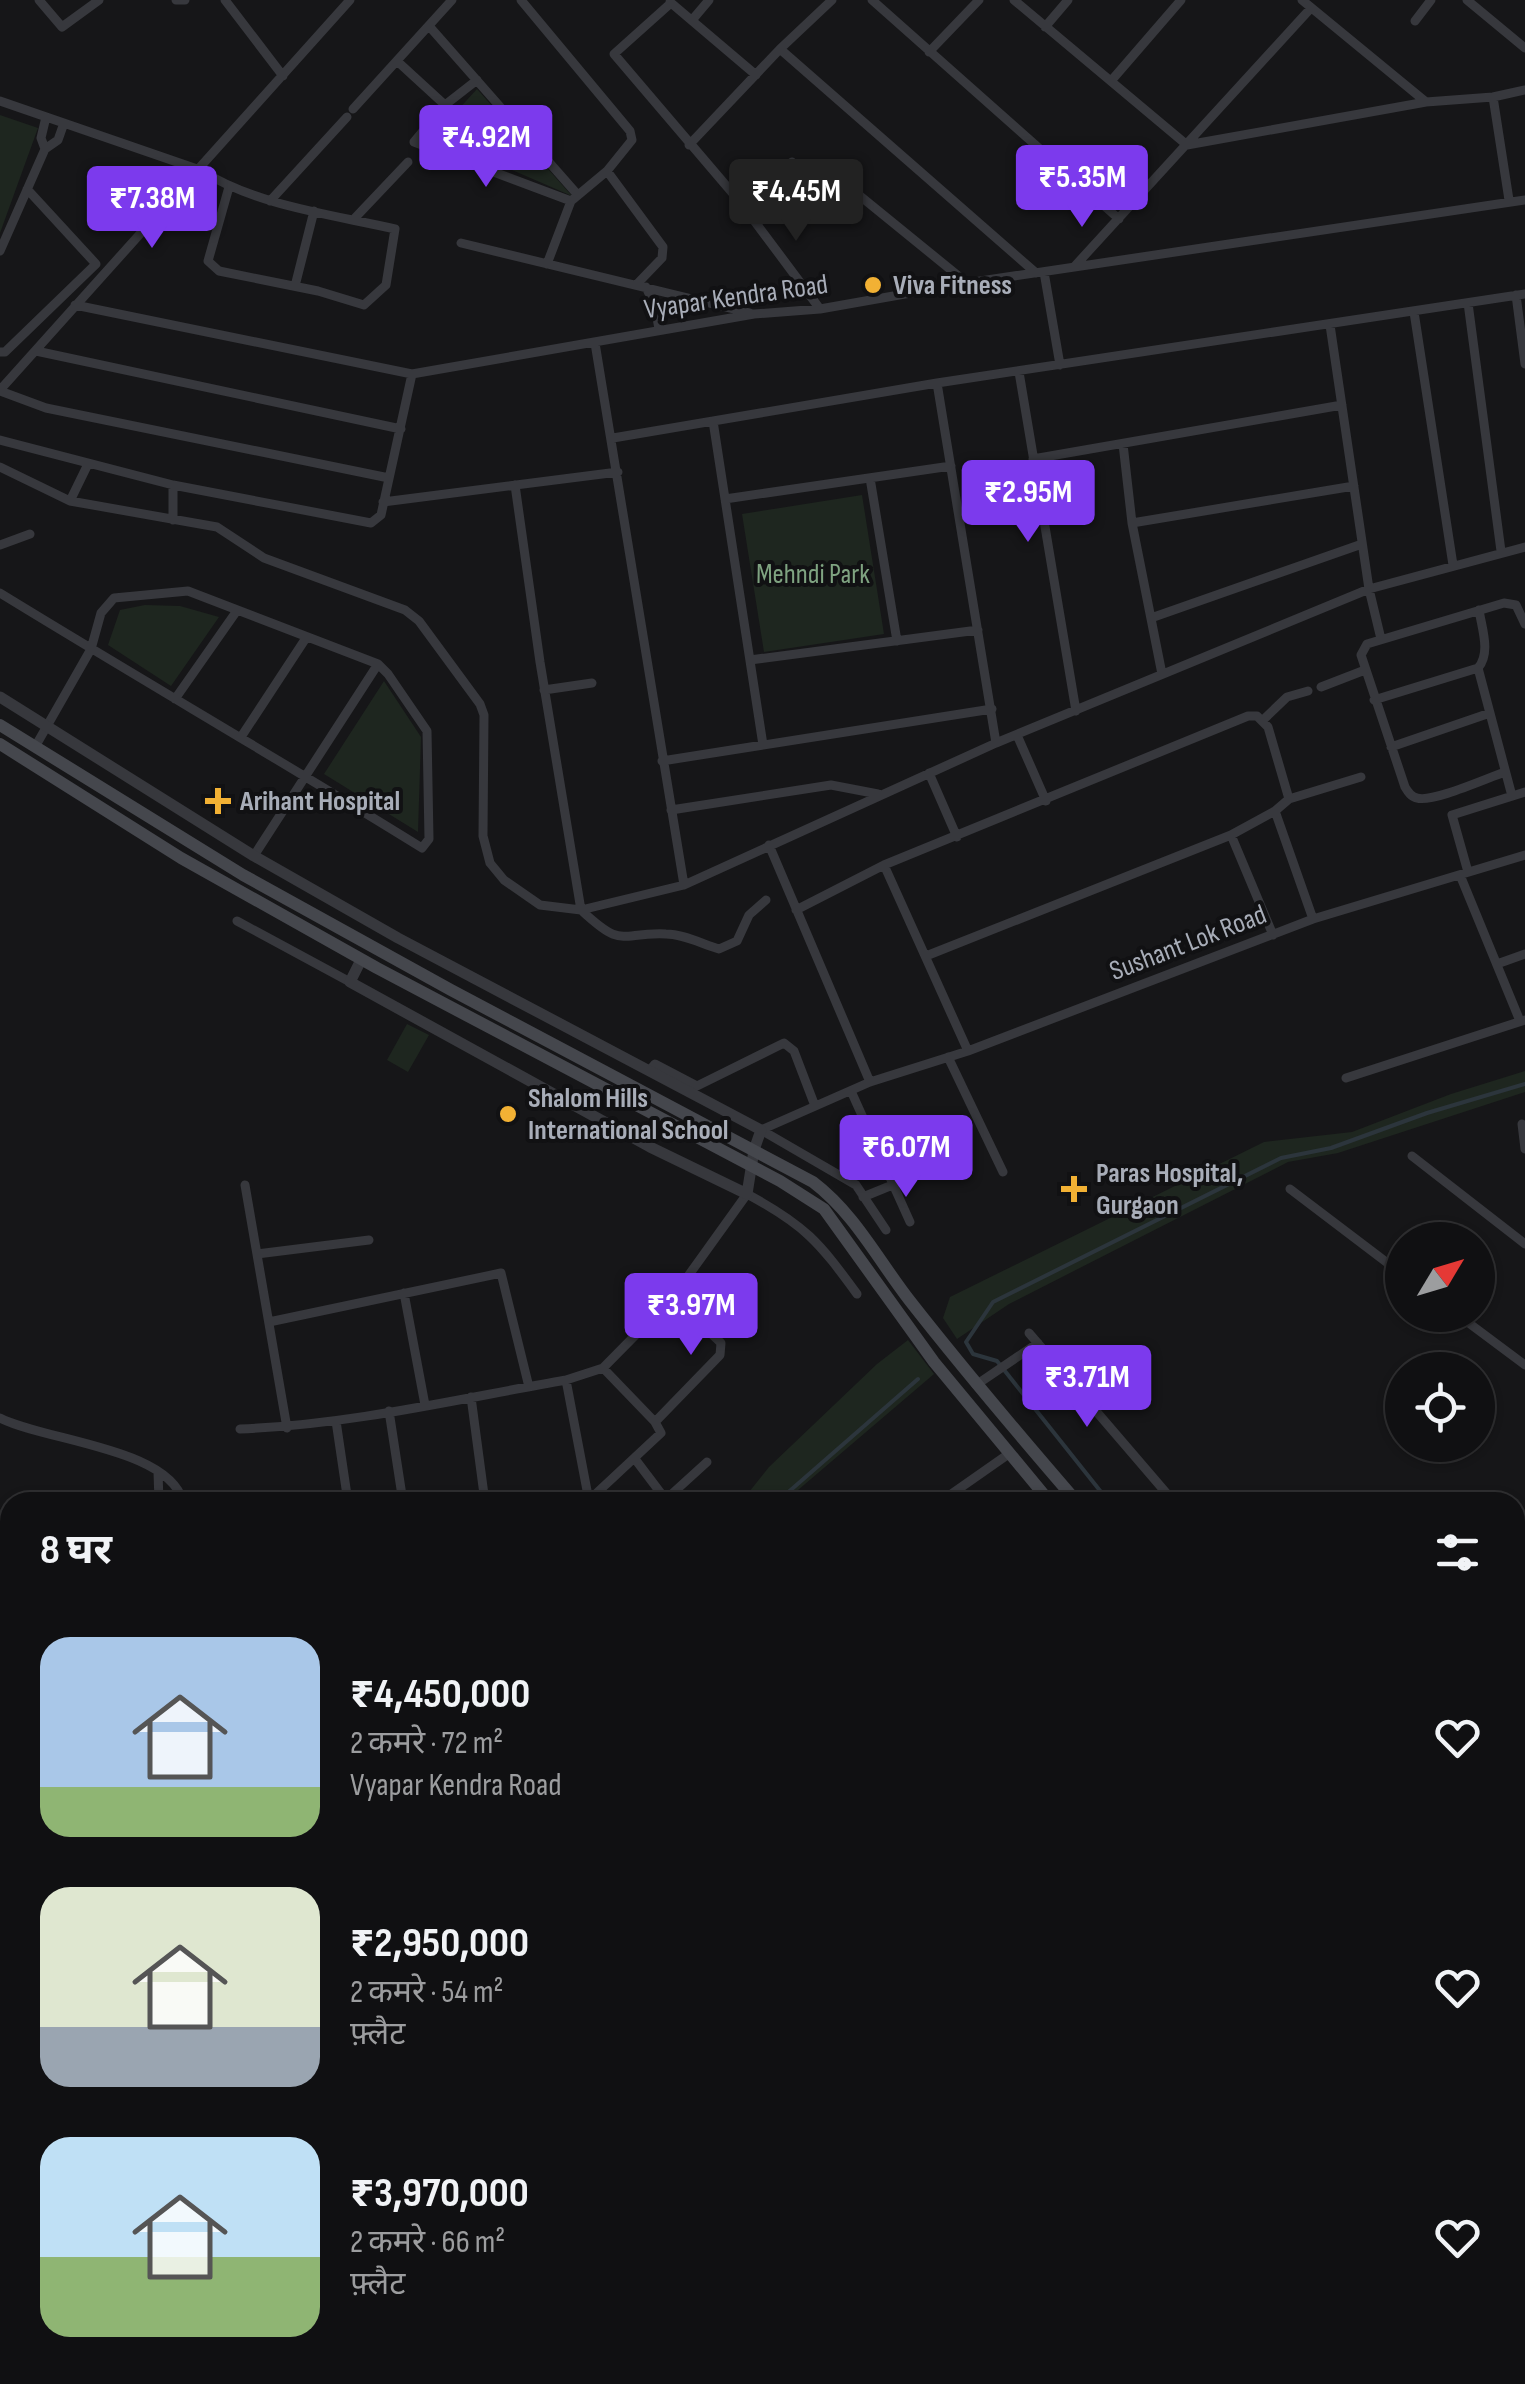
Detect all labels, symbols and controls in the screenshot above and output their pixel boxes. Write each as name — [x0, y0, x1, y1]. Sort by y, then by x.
pin: ₹4.92M — [405, 105, 567, 190]
text: ₹4.92M — [441, 118, 531, 157]
pin: ₹5.35M — [1001, 145, 1163, 230]
text: ₹5.35M — [1038, 158, 1126, 197]
pin: ₹4.45M — [715, 159, 877, 244]
pin: ₹7.38M — [71, 166, 233, 251]
text: ₹4.45M — [751, 172, 841, 211]
text: ₹7.38M — [109, 179, 195, 218]
street label: Vyapar Kendra Road — [642, 268, 830, 326]
place label: Viva Fitness — [893, 269, 1012, 302]
marker: Viva Fitness — [862, 274, 884, 296]
pin: ₹2.95M — [947, 460, 1109, 545]
text: ₹2.95M — [984, 473, 1072, 512]
park label: Mehndi Park — [756, 558, 870, 591]
place label: Arihant Hospital — [239, 785, 400, 818]
marker: Arihant Hospital — [205, 788, 231, 814]
street label: Sushant Lok Road — [1105, 898, 1271, 988]
place label: Shalom Hills International School — [528, 1082, 729, 1147]
marker: Shalom Hills International School — [497, 1103, 519, 1125]
pin: ₹6.07M — [825, 1115, 987, 1200]
text: ₹6.07M — [862, 1128, 950, 1167]
place label: Paras Hospital, Gurgaon — [1096, 1157, 1243, 1222]
marker: Paras Hospital, Gurgaon — [1061, 1176, 1087, 1202]
north arrow — [1385, 1222, 1495, 1332]
map controls — [1385, 1222, 1495, 1462]
pin: ₹3.97M — [610, 1273, 772, 1358]
text: ₹3.97M — [647, 1286, 735, 1325]
pin: ₹3.71M — [1006, 1345, 1168, 1430]
button: locate — [1385, 1352, 1495, 1462]
text: ₹3.71M — [1044, 1358, 1130, 1397]
text: 8 घर — [40, 1525, 112, 1576]
icon: filters — [1430, 1525, 1485, 1580]
text: ₹4,450,000 — [350, 1669, 530, 1720]
icon: home — [120, 1677, 240, 1797]
icon: heart — [1430, 1710, 1485, 1765]
text: 2 कमरे · 72 m² — [350, 1724, 503, 1763]
text: Vyapar Kendra Road — [350, 1766, 562, 1805]
text: ₹2,950,000 — [350, 1918, 529, 1969]
icon: home — [120, 1927, 240, 2047]
icon: heart — [1430, 1960, 1485, 2015]
text: 2 कमरे · 54 m² — [350, 1973, 504, 2012]
text: फ़्लैट — [350, 2015, 405, 2054]
text: ₹3,970,000 — [350, 2168, 529, 2219]
icon: home — [120, 2177, 240, 2297]
icon: heart — [1430, 2210, 1485, 2265]
text: 2 कमरे · 66 m² — [350, 2223, 505, 2262]
text: फ़्लैट — [350, 2265, 405, 2304]

